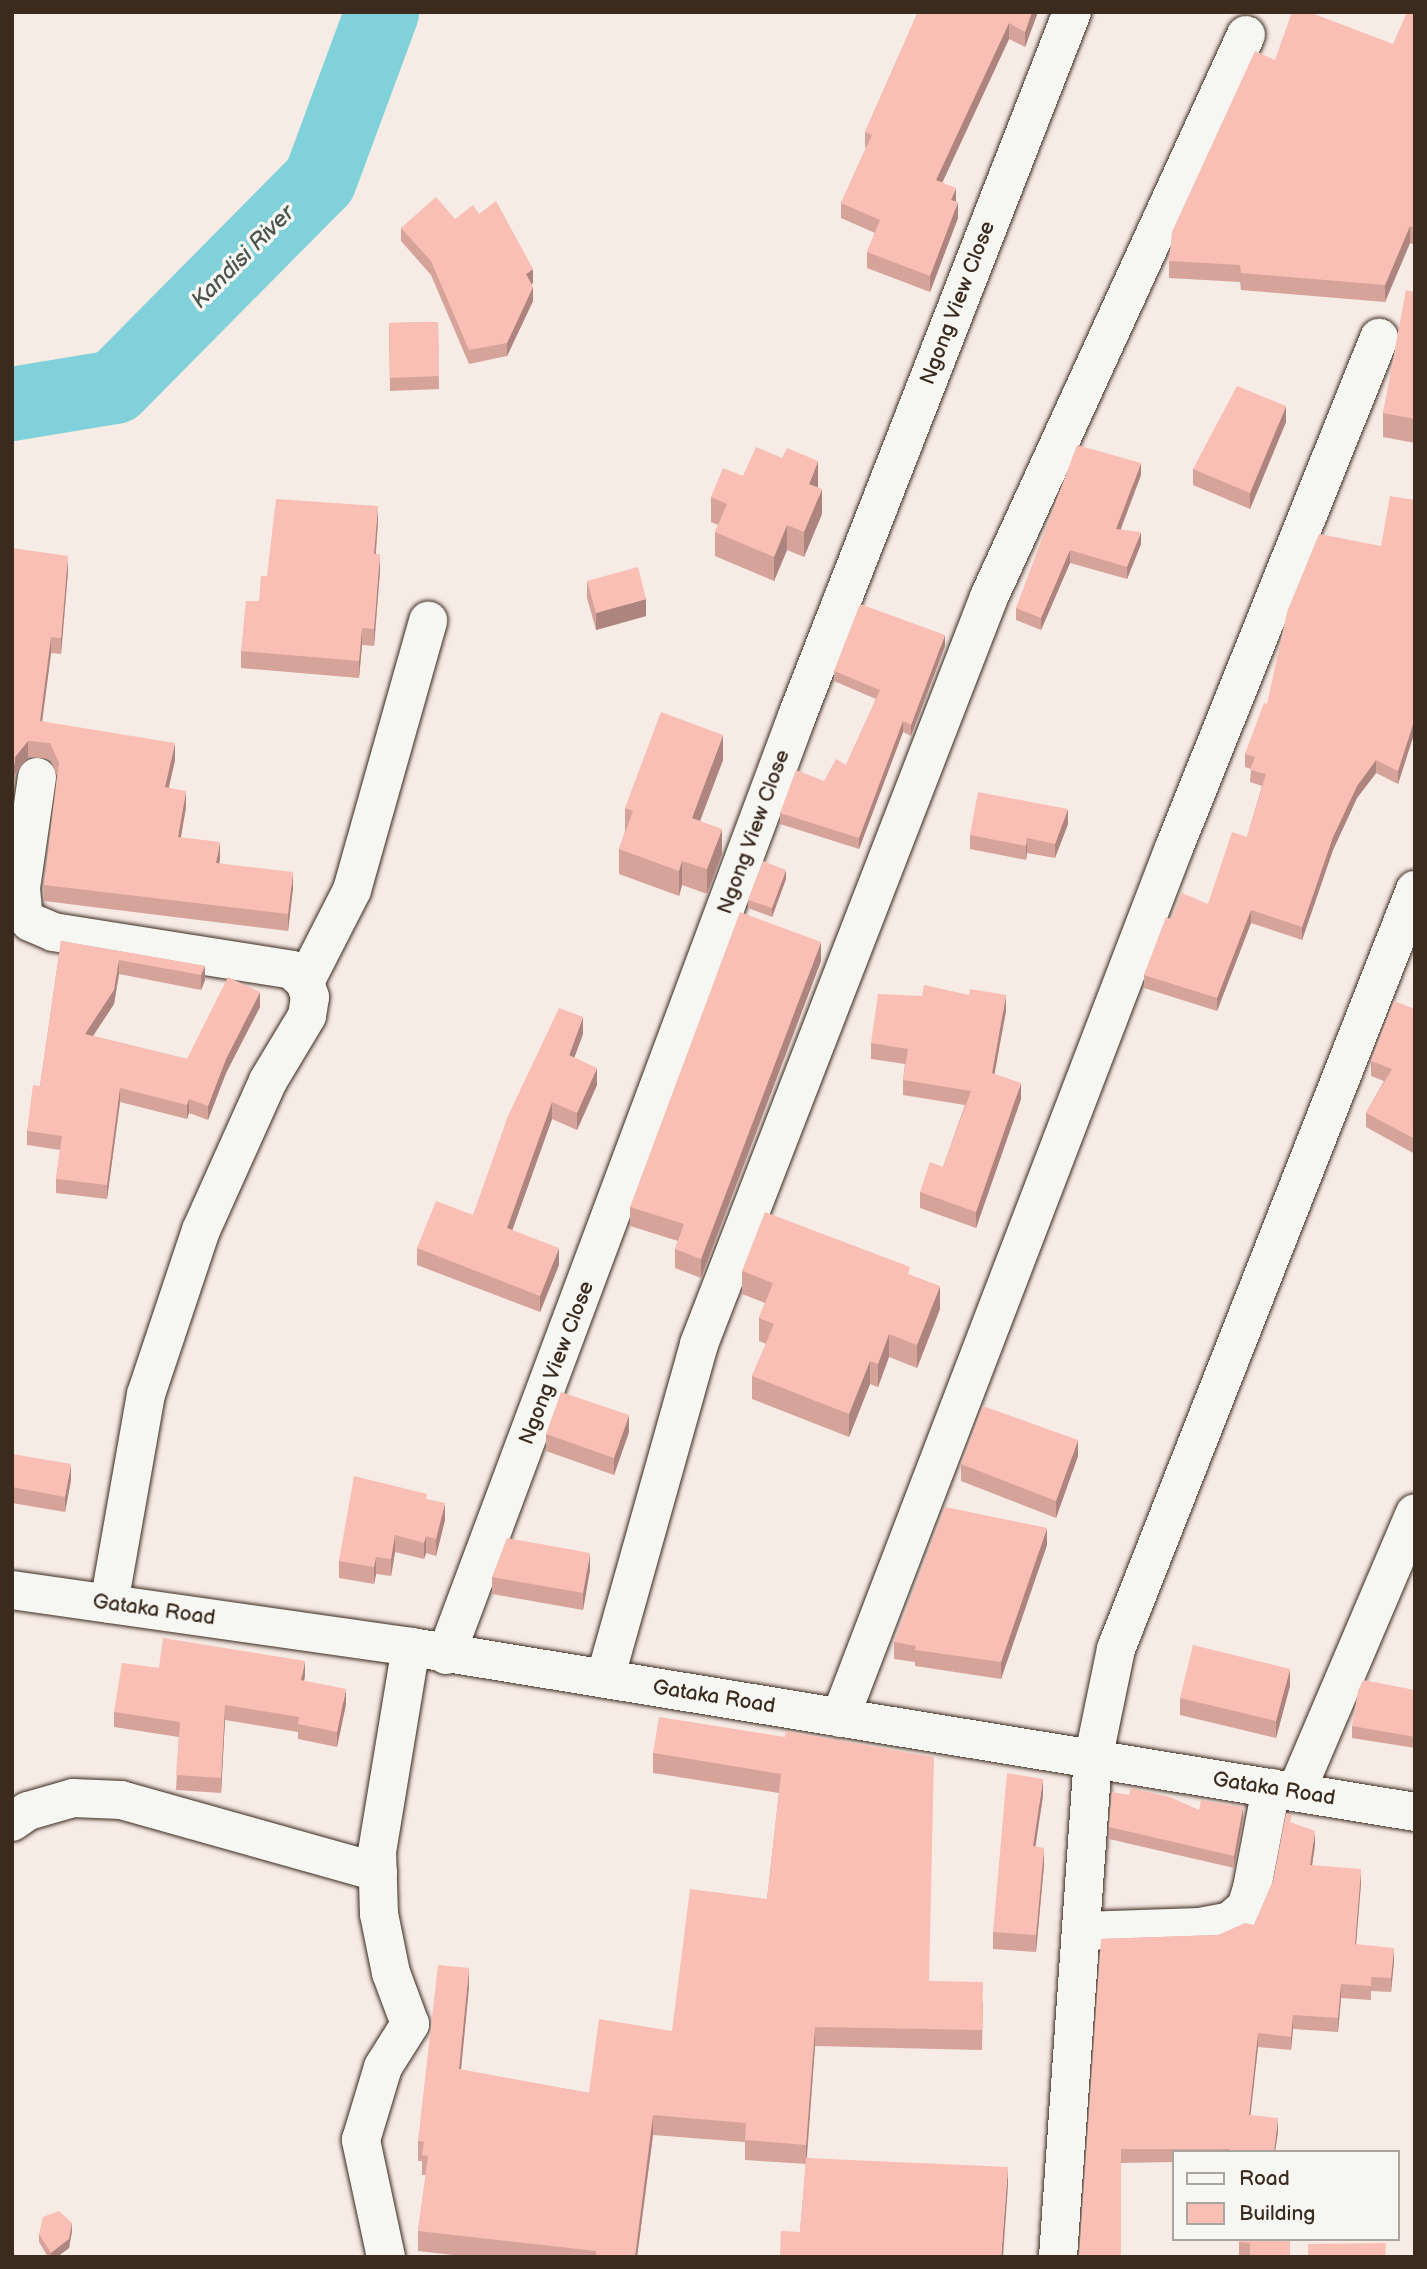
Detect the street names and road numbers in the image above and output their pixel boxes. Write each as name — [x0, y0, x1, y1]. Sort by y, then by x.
street label: Ngong View Close — [915, 217, 1001, 389]
street label: Ngong View Close — [712, 746, 796, 918]
street label: Ngong View Close — [514, 1277, 600, 1449]
street label: Gataka Road — [91, 1589, 217, 1631]
street label: Gataka Road — [651, 1675, 777, 1719]
street label: Gataka Road — [1211, 1767, 1337, 1811]

